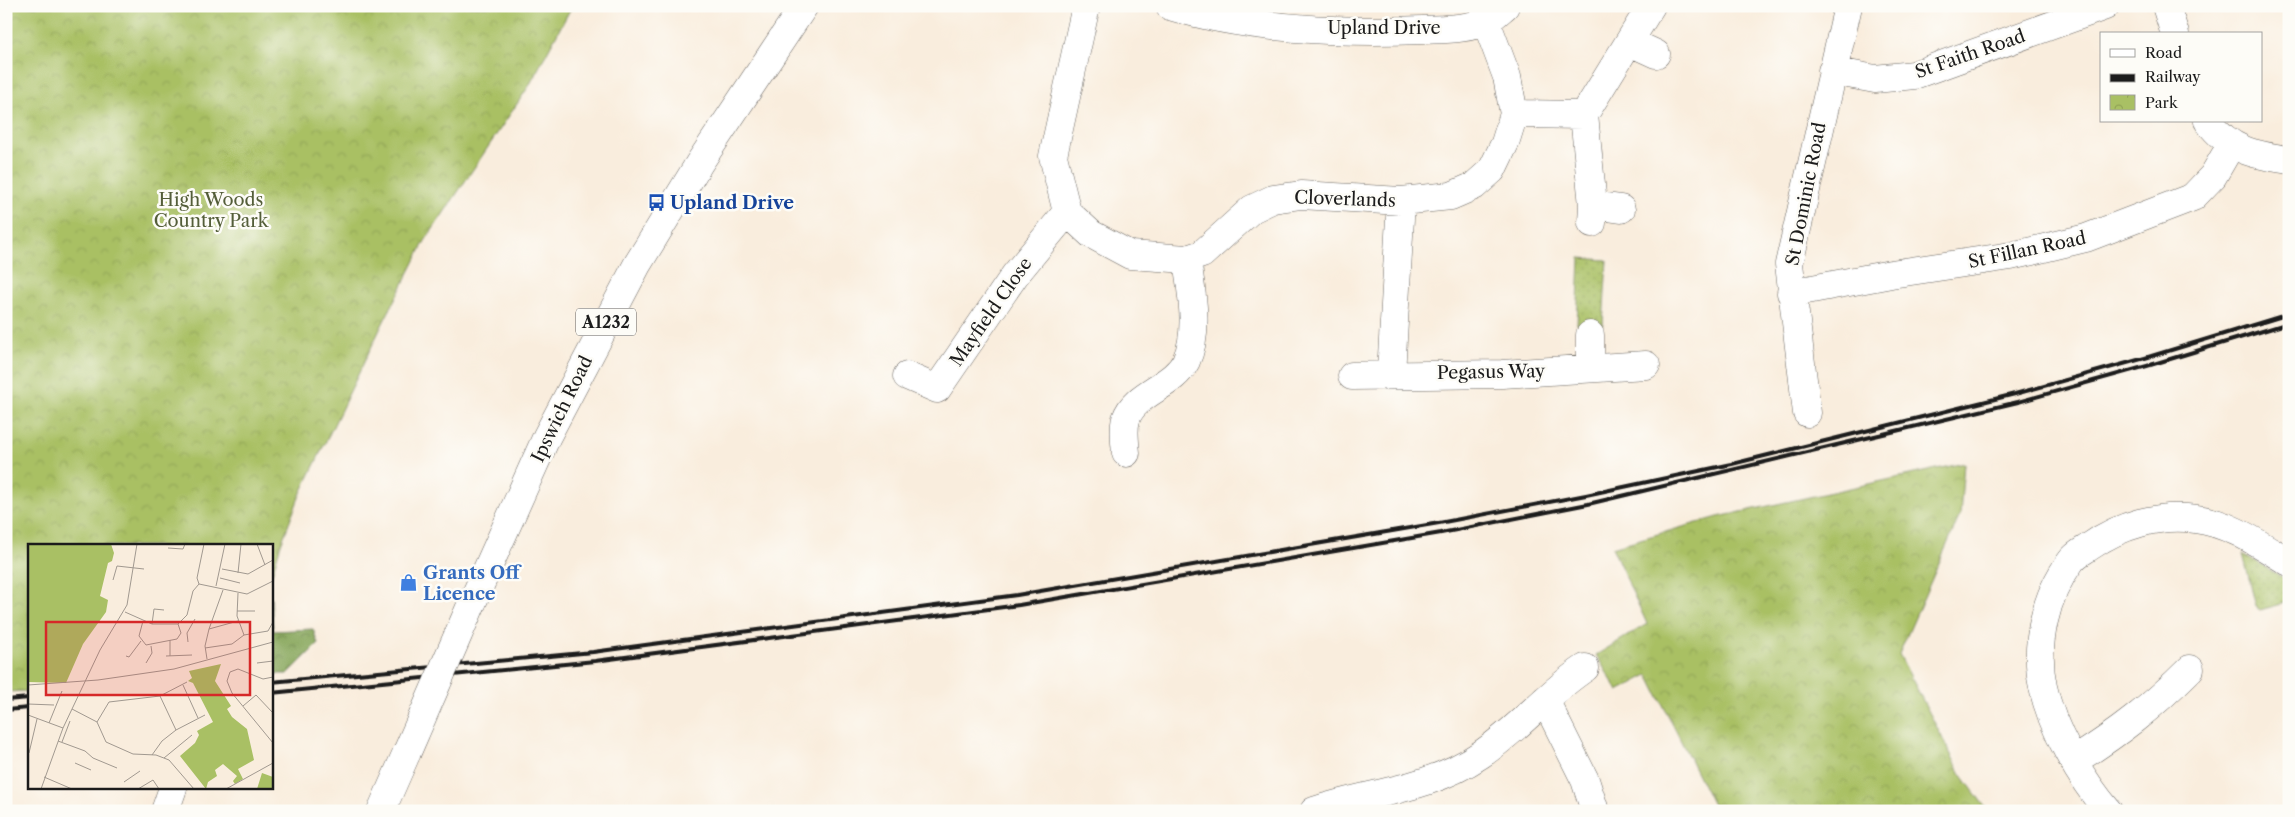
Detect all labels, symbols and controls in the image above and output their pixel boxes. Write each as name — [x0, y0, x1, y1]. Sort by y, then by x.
street label: Upland Drive — [1327, 17, 1441, 39]
street label: St Faith Road — [1912, 25, 2028, 83]
legend — [2100, 32, 2262, 122]
text: Road — [2145, 43, 2182, 62]
text: Railway — [2145, 67, 2201, 86]
text: Park — [2145, 93, 2179, 112]
street label: St Dominic Road — [1781, 121, 1831, 267]
street label: Cloverlands — [1294, 186, 1396, 212]
park label: High Woods Country Park — [154, 189, 270, 232]
place label: Upland Drive — [670, 192, 794, 214]
bus stop icon: Upland Drive — [646, 193, 666, 213]
street label: St Fillan Road — [1966, 227, 2088, 273]
street label: Mayfield Close — [945, 253, 1037, 371]
road number: A1232 — [576, 308, 636, 336]
street label: Ipswich Road — [527, 352, 597, 466]
street label: Pegasus Way — [1437, 360, 1546, 384]
inset map — [28, 544, 272, 790]
place label: Grants Off Licence — [423, 562, 522, 605]
shop icon: Grants Off Licence — [399, 573, 419, 593]

